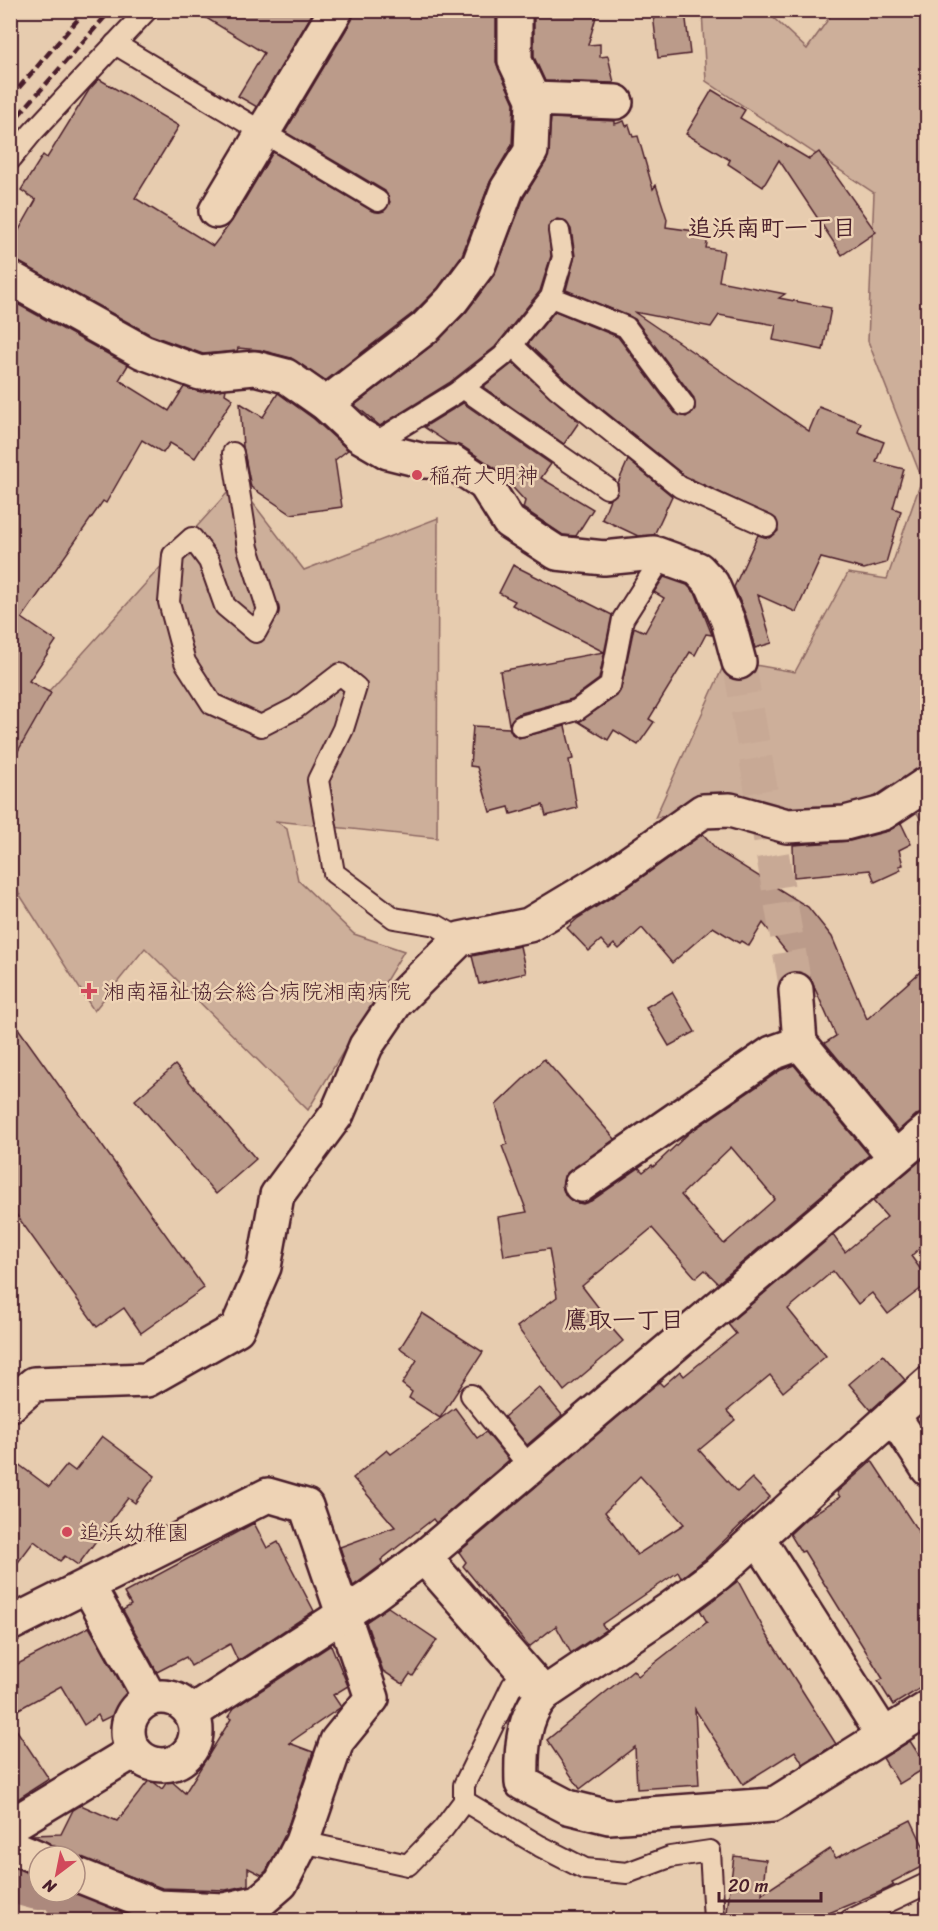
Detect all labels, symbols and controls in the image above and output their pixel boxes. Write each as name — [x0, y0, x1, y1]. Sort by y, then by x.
district label: 追浜南町一丁目 — [688, 207, 856, 249]
place label: 稲荷大明神 — [429, 456, 539, 495]
marker: 稲荷大明神 — [410, 468, 424, 482]
place label: 湘南福祉協会総合病院湘南病院 — [103, 972, 411, 1011]
marker: 湘南福祉協会総合病院湘南病院 — [80, 982, 98, 1000]
district label: 鷹取一丁目 — [564, 1299, 684, 1341]
place label: 追浜幼稚園 — [79, 1513, 189, 1552]
marker: 追浜幼稚園 — [60, 1525, 74, 1539]
north arrow — [27, 1844, 87, 1904]
scale bar — [719, 1865, 821, 1903]
text: 20 m — [728, 1870, 768, 1902]
text: N — [36, 1871, 63, 1902]

